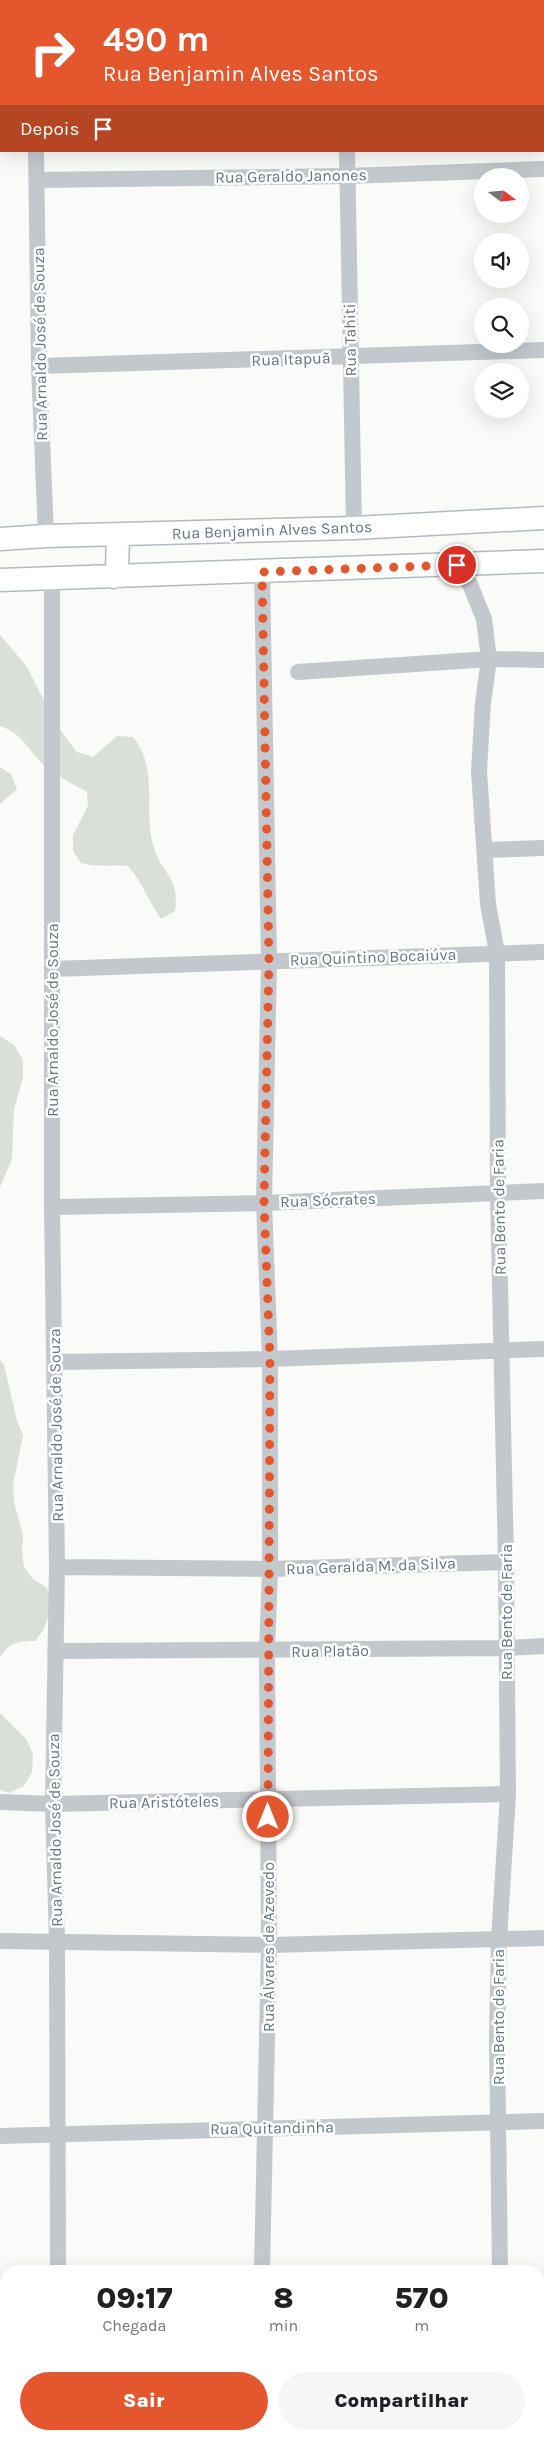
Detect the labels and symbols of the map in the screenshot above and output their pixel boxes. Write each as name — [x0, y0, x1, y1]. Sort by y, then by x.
street label: Rua Geraldo Janones — [215, 165, 367, 187]
north arrow — [474, 168, 529, 222]
street label: Rua Arnaldo José de Souza — [29, 247, 51, 441]
street label: Rua Tahiti — [340, 303, 360, 377]
street label: Rua Itapuã — [251, 348, 331, 370]
street label: Rua Benjamin Alves Santos — [172, 517, 372, 543]
pin — [436, 544, 478, 586]
street label: Rua Arnaldo José de Souza — [43, 923, 62, 1117]
street label: Rua Quintino Bocaiúva — [289, 945, 457, 969]
street label: Rua Bento de Faria — [488, 1139, 510, 1275]
street label: Rua Sócrates — [280, 1189, 376, 1211]
street label: Rua Arnaldo José de Souza — [45, 1328, 67, 1522]
street label: Rua Bento de Faria — [497, 1544, 516, 1680]
street label: Rua Geralda M. da Silva — [286, 1554, 456, 1578]
street label: Rua Platão — [291, 1641, 369, 1661]
street label: Rua Arnaldo José de Souza — [44, 1733, 66, 1927]
position arrow — [241, 1790, 293, 1842]
street label: Rua Aristóteles — [109, 1792, 219, 1812]
street label: Rua Álvares de Azevedo — [259, 1862, 278, 2032]
street label: Rua Bento de Faria — [489, 1949, 508, 2085]
street label: Rua Quitandinha — [210, 2117, 334, 2139]

